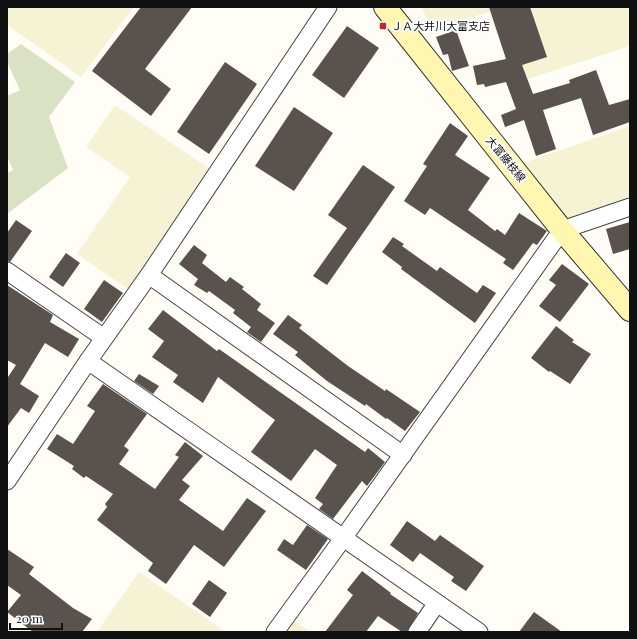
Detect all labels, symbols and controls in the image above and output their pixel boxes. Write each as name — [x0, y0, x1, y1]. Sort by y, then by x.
place label: ＪＡ大井川大富支店 — [391, 18, 490, 33]
marker: ＪＡ大井川大富支店 — [378, 21, 388, 31]
street label: 大富藤枝線 — [483, 133, 530, 185]
scale bar — [10, 605, 62, 631]
text: 20 m — [16, 610, 43, 626]

